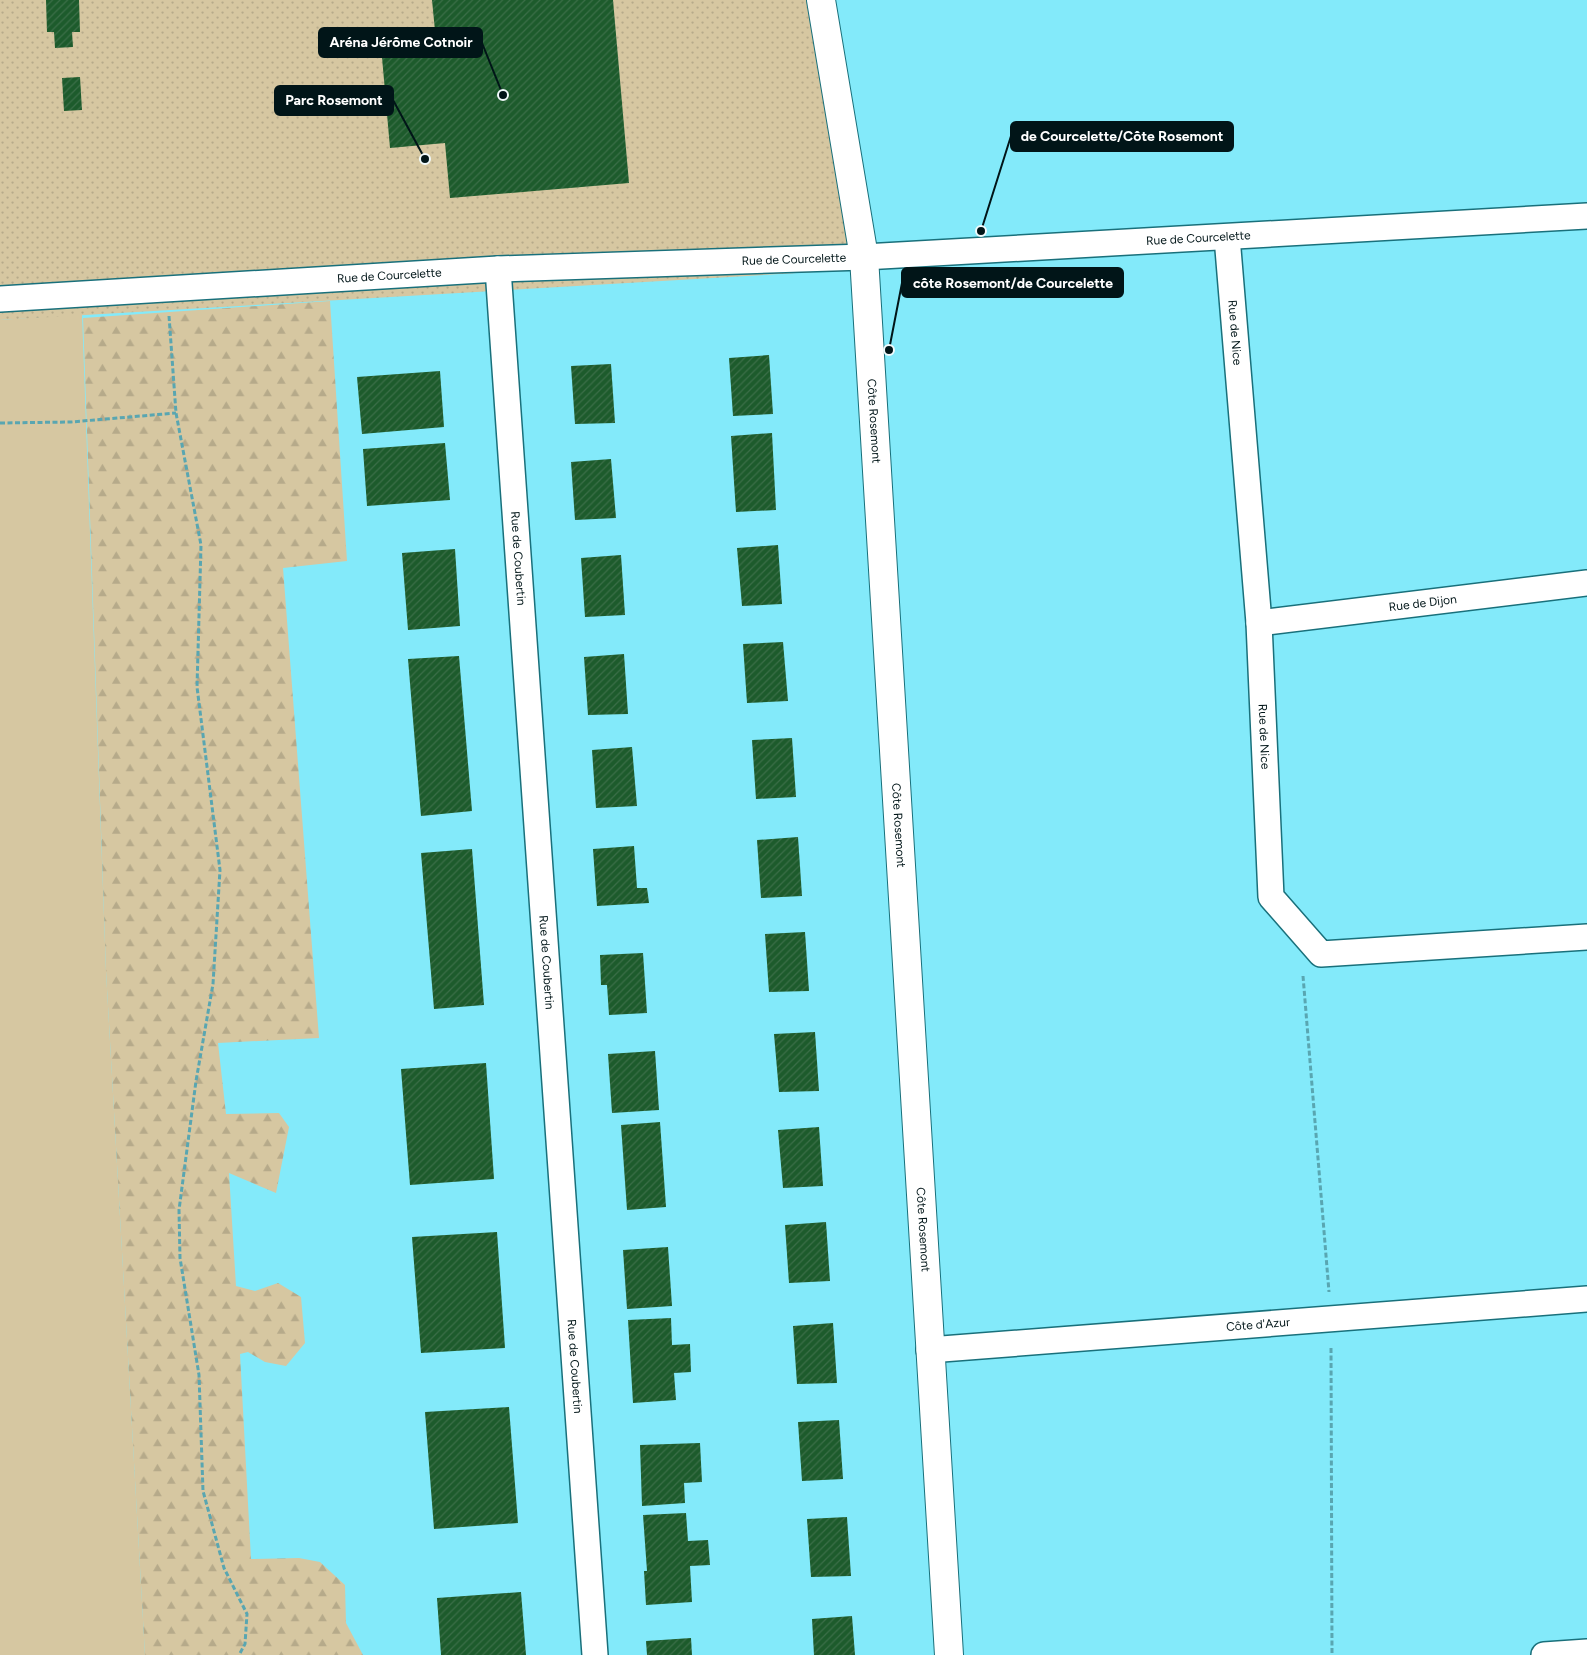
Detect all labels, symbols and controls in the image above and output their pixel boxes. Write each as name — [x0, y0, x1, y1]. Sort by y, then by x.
callout: Aréna Jérôme Cotnoir — [319, 28, 482, 57]
text: Aréna Jérôme Cotnoir — [329, 34, 473, 51]
callout: Parc Rosemont — [275, 86, 393, 115]
text: Parc Rosemont — [285, 92, 383, 109]
callout: de Courcelette/Côte Rosemont — [1011, 122, 1233, 151]
text: de Courcelette/Côte Rosemont — [1021, 128, 1224, 145]
street label: Rue de Courcelette — [1146, 228, 1251, 248]
street label: Rue de Courcelette — [741, 251, 847, 268]
street label: Rue de Courcelette — [337, 265, 442, 286]
callout: côte Rosemont/de Courcelette — [902, 268, 1123, 297]
text: côte Rosemont/de Courcelette — [913, 275, 1113, 292]
street label: Rue de Nice — [1225, 299, 1245, 366]
street label: Côte Rosemont — [864, 378, 884, 464]
street label: Rue de Coubertin — [508, 511, 529, 606]
street label: Rue de Dijon — [1388, 592, 1458, 614]
street label: Rue de Nice — [1256, 704, 1272, 770]
street label: Côte Rosemont — [889, 783, 908, 869]
street label: Rue de Coubertin — [536, 915, 557, 1010]
street label: Côte Rosemont — [914, 1187, 933, 1273]
street label: Côte d'Azur — [1226, 1315, 1290, 1334]
street label: Rue de Coubertin — [565, 1319, 585, 1414]

